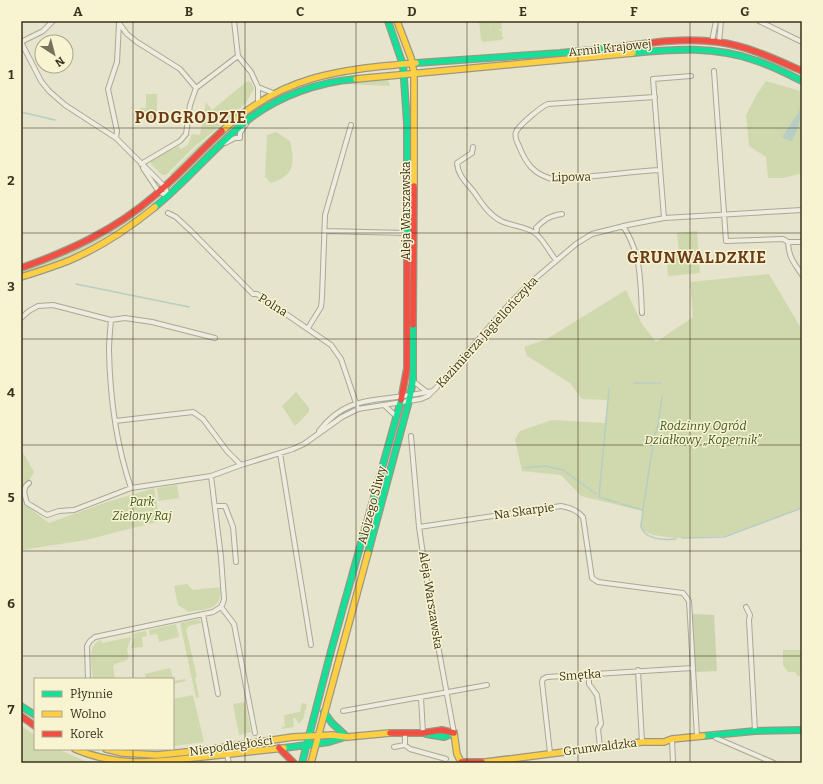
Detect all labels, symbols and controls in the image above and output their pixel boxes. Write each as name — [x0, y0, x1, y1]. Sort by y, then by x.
text: A — [73, 4, 83, 19]
text: B — [185, 4, 193, 19]
text: C — [296, 4, 304, 19]
text: D — [407, 4, 417, 19]
text: E — [519, 4, 527, 19]
text: F — [630, 4, 638, 19]
text: G — [740, 4, 750, 19]
north arrow — [34, 34, 74, 74]
street label: Armii Krajowej — [568, 37, 652, 59]
text: N — [52, 54, 67, 70]
text: 1 — [8, 67, 14, 82]
district label: PODGRODZIE — [135, 108, 247, 127]
street label: Aleja Warszawska — [399, 161, 413, 261]
street label: Lipowa — [551, 170, 591, 184]
text: 2 — [7, 173, 15, 188]
district label: GRUNWALDZKIE — [627, 248, 767, 267]
street label: Kazimierza Jagiellończyka — [433, 273, 541, 391]
text: 3 — [7, 279, 15, 294]
street label: Polna — [256, 291, 290, 320]
text: 4 — [7, 385, 15, 400]
park label: Rodzinny Ogród Działkowy „Kopernik” — [645, 419, 762, 447]
street label: Alojzego Śliwy — [354, 464, 389, 546]
text: 5 — [7, 490, 15, 505]
park label: Park Zielony Raj — [112, 495, 172, 523]
street label: Na Skarpie — [493, 500, 555, 522]
street label: Aleja Warszawska — [416, 550, 446, 651]
text: 6 — [7, 596, 15, 611]
street label: Smętka — [559, 667, 602, 683]
legend — [34, 678, 174, 750]
text: Płynnie — [70, 687, 113, 701]
text: 7 — [8, 702, 15, 717]
text: Wolno — [70, 707, 106, 721]
text: Korek — [70, 727, 103, 741]
street label: Niepodległości — [188, 733, 274, 759]
street label: Grunwaldzka — [562, 735, 638, 758]

